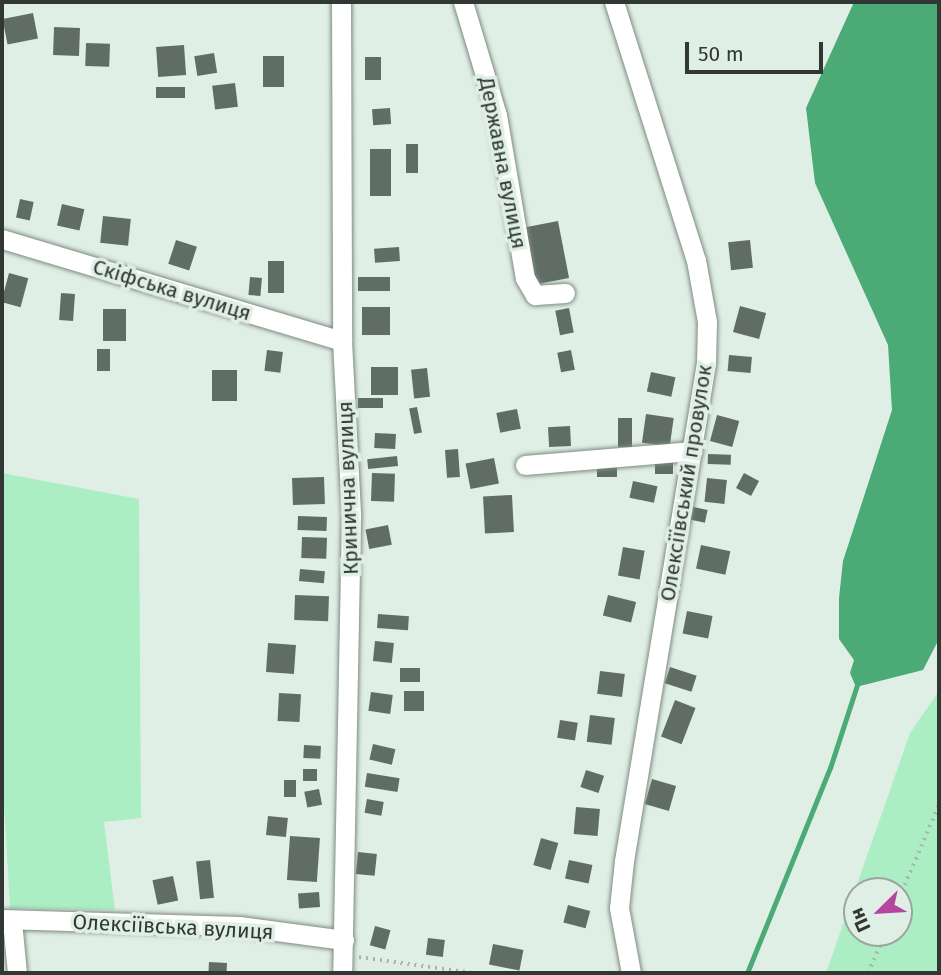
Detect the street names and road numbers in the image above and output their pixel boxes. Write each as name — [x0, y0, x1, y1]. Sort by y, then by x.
street label: Державна вулиця — [474, 75, 532, 251]
street label: Скіфська вулиця — [90, 254, 254, 326]
street label: Олексіївський провулок — [655, 363, 717, 603]
street label: Кринична вулиця — [332, 401, 364, 575]
street label: Олексіївська вулиця — [72, 909, 274, 945]

